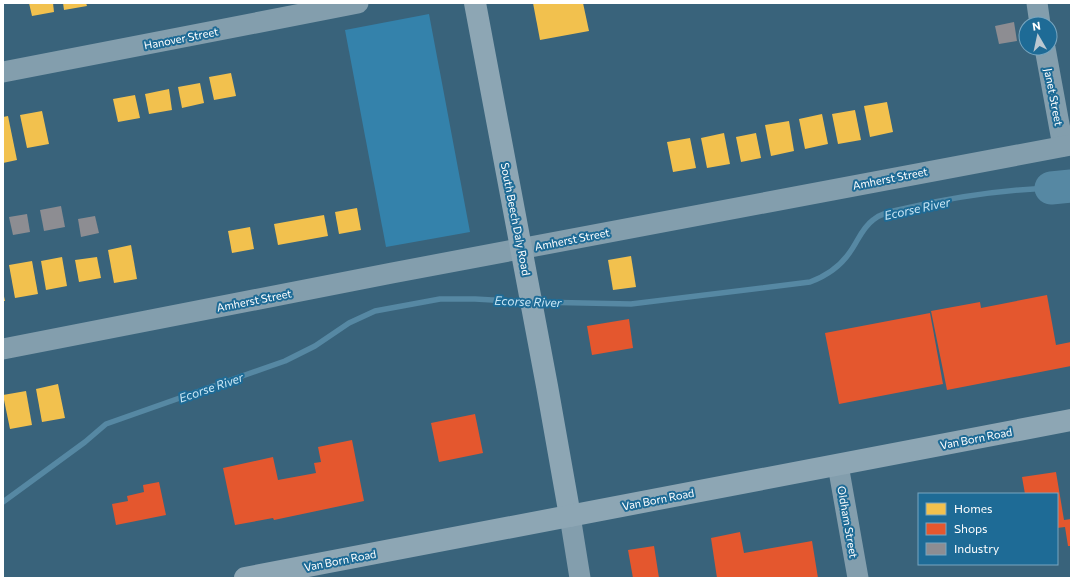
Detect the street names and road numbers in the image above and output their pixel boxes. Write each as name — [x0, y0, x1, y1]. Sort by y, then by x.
street label: Hanover Street — [143, 24, 220, 52]
street label: Janet Street — [1041, 67, 1066, 128]
street label: South Beech Daly Road — [499, 161, 533, 277]
street label: Amherst Street — [851, 164, 929, 192]
street label: Amherst Street — [533, 225, 611, 253]
street label: Amherst Street — [215, 286, 293, 314]
street label: Van Born Road — [939, 425, 1013, 451]
street label: Oldham Street — [835, 485, 861, 560]
street label: Van Born Road — [621, 486, 695, 512]
street label: Van Born Road — [303, 547, 377, 573]

